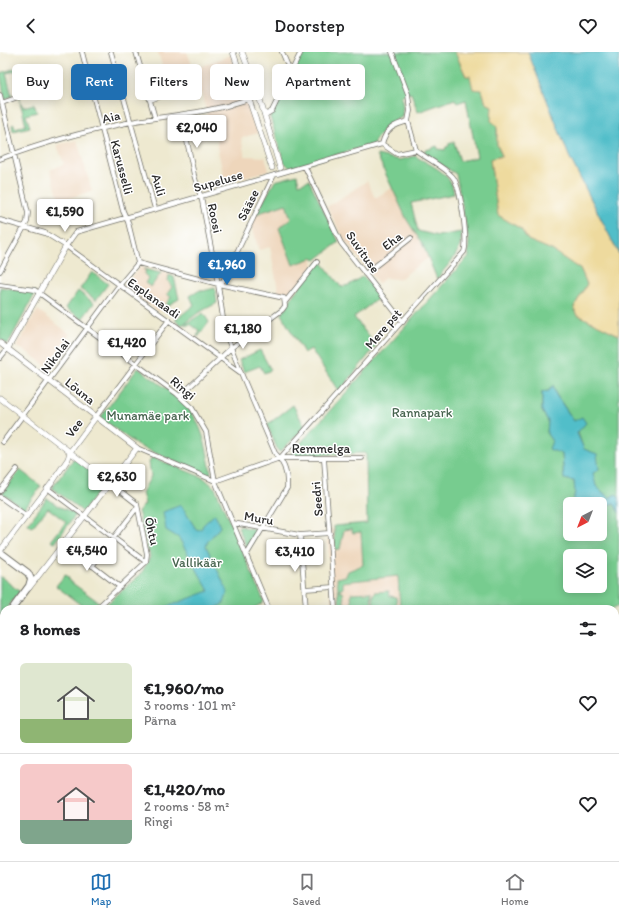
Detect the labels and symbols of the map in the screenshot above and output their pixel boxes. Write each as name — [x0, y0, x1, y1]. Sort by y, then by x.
street label: Aia — [100, 107, 122, 126]
pin: €2,040 — [164, 115, 230, 149]
street label: Karusselli — [108, 138, 136, 196]
street label: Supeluse — [192, 167, 244, 195]
street label: Auli — [149, 172, 169, 198]
street label: Sääse — [234, 187, 262, 223]
pin: €1,590 — [32, 199, 98, 233]
street label: Roosi — [205, 202, 225, 234]
street label: Suvituse — [343, 228, 383, 276]
street label: Eha — [379, 229, 405, 253]
pin: €1,960 — [194, 252, 260, 286]
street label: Esplanaadi — [125, 274, 183, 322]
street label: Mere pst — [362, 306, 404, 352]
pin: €1,180 — [210, 316, 276, 350]
pin: €1,420 — [94, 330, 160, 364]
street label: Nikolai — [37, 336, 73, 376]
street label: Ringi — [167, 373, 199, 403]
street label: Lõuna — [62, 374, 98, 408]
park label: Rannapark — [392, 405, 453, 420]
park label: Munamäe park — [106, 408, 190, 423]
street label: Vee — [62, 416, 86, 440]
street label: Remmelga — [292, 441, 351, 456]
pin: €2,630 — [84, 464, 150, 498]
street label: Seedri — [308, 481, 326, 517]
north arrow — [563, 497, 607, 541]
street label: Muru — [243, 508, 275, 528]
street label: Õhtu — [141, 515, 163, 547]
pin: €4,540 — [54, 538, 120, 572]
pin: €3,410 — [262, 539, 328, 573]
park label: Vallikäär — [172, 555, 223, 570]

